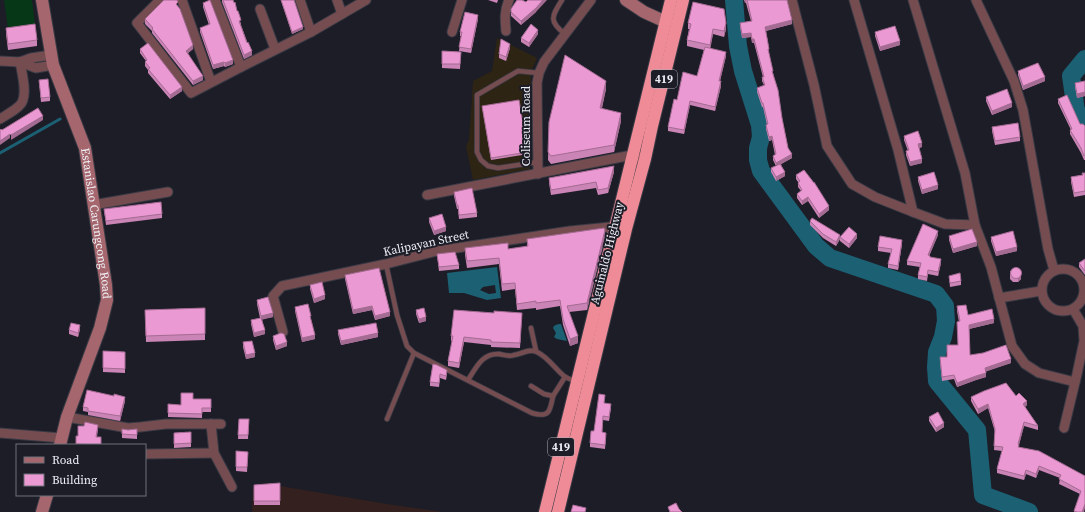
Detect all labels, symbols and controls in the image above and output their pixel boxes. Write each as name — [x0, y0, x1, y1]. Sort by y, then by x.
road number: 419 — [651, 70, 677, 88]
street label: Coliseum Road — [518, 86, 534, 166]
street label: Estanislao Carungcong Road — [77, 147, 115, 299]
street label: Aguinaldo Highway — [587, 199, 628, 306]
street label: Kalipayan Street — [382, 226, 470, 260]
road number: 419 — [548, 438, 574, 456]
legend — [16, 444, 146, 496]
text: Road — [52, 452, 79, 468]
text: Building — [52, 472, 97, 488]

